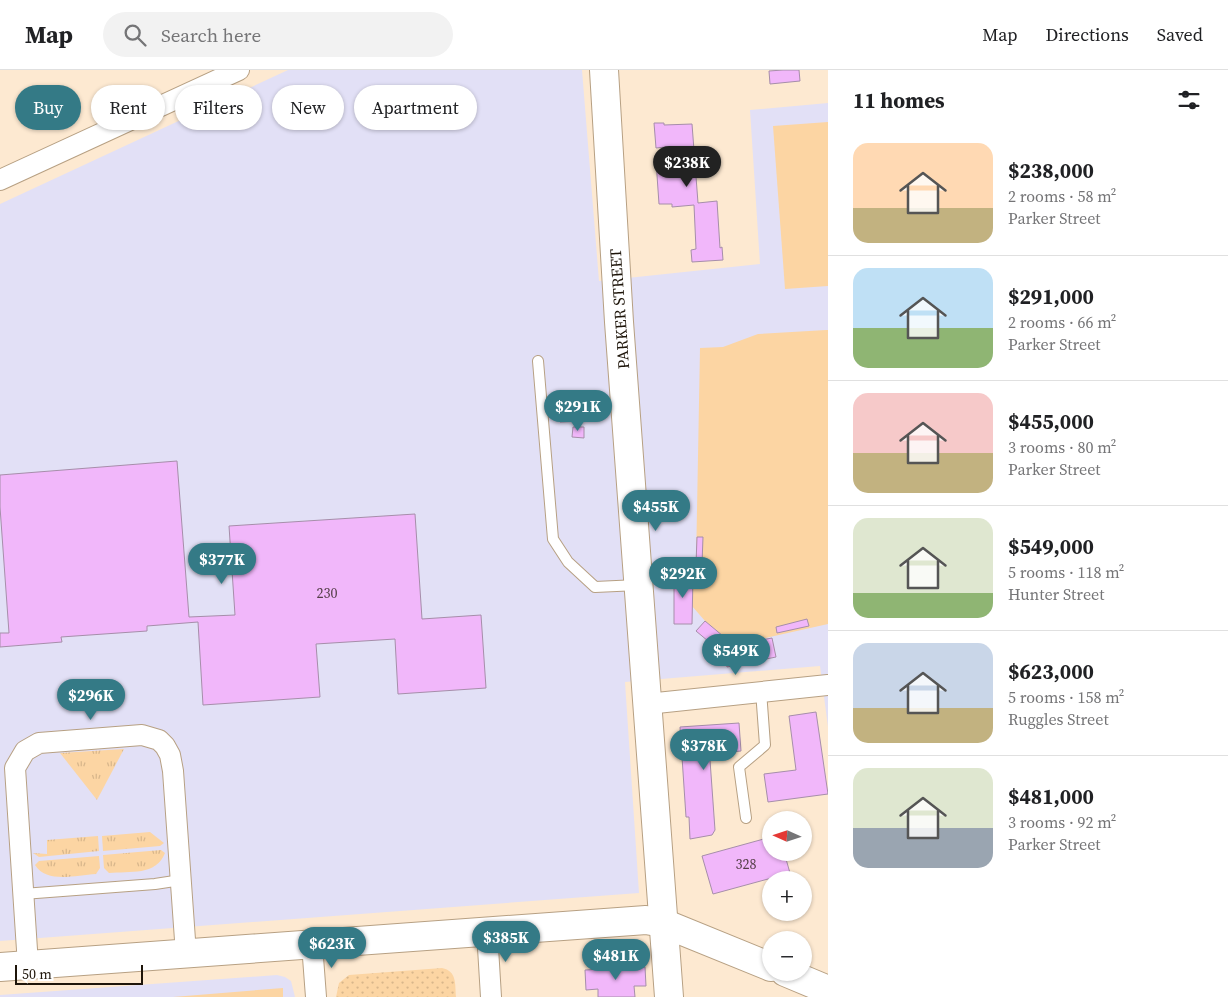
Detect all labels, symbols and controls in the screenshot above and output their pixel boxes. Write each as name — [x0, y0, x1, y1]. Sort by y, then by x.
search box — [103, 12, 453, 57]
text: Map — [25, 18, 73, 51]
icon: search — [121, 21, 149, 49]
text: Search here — [161, 22, 261, 48]
text: Map — [982, 22, 1018, 47]
text: Directions — [1046, 22, 1129, 47]
text: Saved — [1157, 22, 1203, 47]
chip: Buy — [15, 85, 81, 130]
chip: Rent — [91, 85, 165, 130]
chip: Filters — [175, 85, 262, 130]
chip: New — [272, 85, 344, 130]
chip: Apartment — [354, 85, 477, 130]
text: 11 homes — [853, 86, 945, 115]
icon: filters — [1175, 86, 1203, 114]
pin: $238K — [652, 146, 722, 188]
text: $238K — [664, 151, 710, 173]
text: $238,000 — [1008, 156, 1094, 185]
icon: home — [893, 163, 953, 223]
text: 2 rooms · 58 m² — [1008, 185, 1116, 207]
text: Parker Street — [1008, 207, 1101, 229]
street label: PARKER STREET — [604, 248, 634, 370]
text: $291,000 — [1008, 282, 1094, 311]
icon: home — [893, 288, 953, 348]
text: 2 rooms · 66 m² — [1008, 311, 1116, 333]
text: Parker Street — [1008, 333, 1101, 355]
pin: $291K — [543, 390, 613, 432]
text: $291K — [555, 395, 601, 417]
text: $455,000 — [1008, 407, 1094, 436]
icon: home — [893, 413, 953, 473]
text: 3 rooms · 80 m² — [1008, 436, 1116, 458]
text: Parker Street — [1008, 458, 1101, 480]
pin: $455K — [621, 490, 691, 532]
text: $455K — [633, 495, 679, 517]
text: $549,000 — [1008, 532, 1094, 561]
icon: home — [893, 538, 953, 598]
pin: $377K — [187, 542, 257, 585]
text: $377K — [199, 548, 245, 570]
pin: $292K — [648, 556, 718, 599]
text: 5 rooms · 118 m² — [1008, 561, 1124, 583]
text: $292K — [660, 562, 706, 584]
house number: 230 — [317, 583, 338, 603]
text: Hunter Street — [1008, 583, 1104, 605]
pin: $549K — [701, 634, 771, 676]
text: $549K — [713, 639, 759, 661]
text: $623,000 — [1008, 657, 1094, 686]
icon: home — [893, 663, 953, 723]
pin: $296K — [56, 678, 126, 721]
text: $296K — [68, 684, 114, 706]
text: 5 rooms · 158 m² — [1008, 686, 1124, 708]
text: Ruggles Street — [1008, 708, 1109, 730]
pin: $378K — [669, 728, 739, 771]
text: $378K — [681, 734, 727, 756]
text: $481,000 — [1008, 782, 1094, 811]
icon: home — [893, 788, 953, 848]
north arrow — [762, 811, 812, 861]
map controls — [762, 811, 812, 981]
text: 3 rooms · 92 m² — [1008, 811, 1116, 833]
text: Parker Street — [1008, 833, 1101, 855]
house number: 328 — [736, 854, 757, 874]
button: + — [762, 871, 812, 921]
pin: $385K — [471, 920, 541, 963]
pin: $623K — [297, 926, 367, 969]
text: $385K — [483, 926, 529, 948]
button: − — [762, 931, 812, 981]
text: $623K — [309, 932, 355, 954]
pin: $481K — [581, 938, 651, 981]
text: $481K — [593, 944, 639, 966]
scale bar — [15, 962, 142, 985]
text: 50 m — [22, 964, 52, 984]

